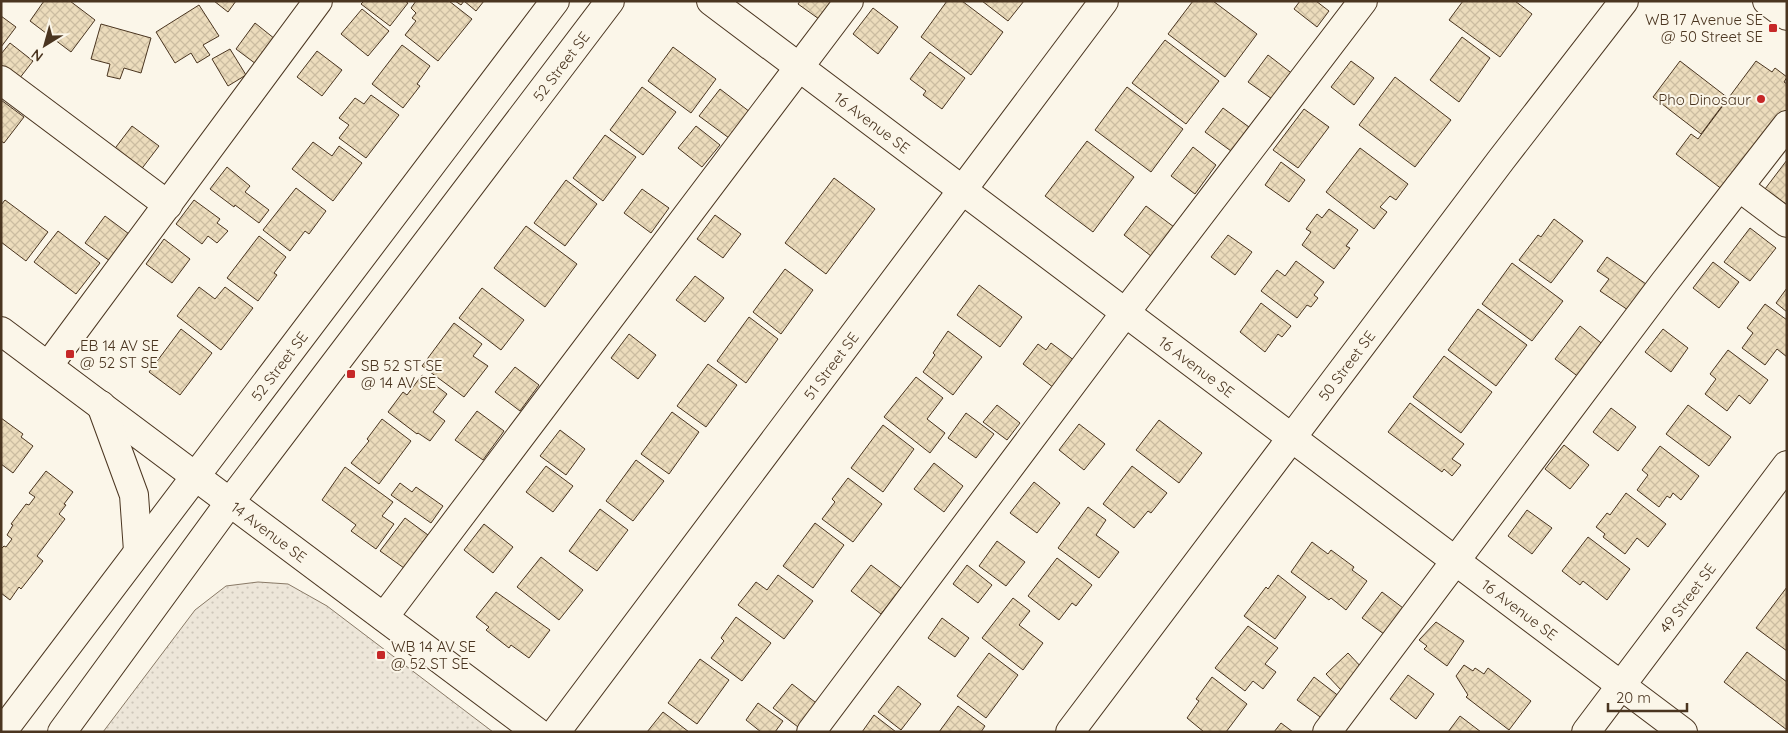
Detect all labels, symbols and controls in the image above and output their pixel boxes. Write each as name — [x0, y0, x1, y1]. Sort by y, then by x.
place label: WB 17 Avenue SE @ 50 Street SE — [1645, 10, 1763, 46]
north arrow — [20, 20, 70, 70]
marker: WB 17 Avenue SE @ 50 Street SE — [1767, 22, 1779, 34]
street label: 52 Street SE — [528, 27, 593, 105]
text: N — [28, 45, 47, 66]
street label: 16 Avenue SE — [831, 88, 914, 157]
place label: Pho Dinosaur — [1658, 90, 1751, 109]
marker: Pho Dinosaur — [1755, 93, 1767, 105]
street label: 50 Street SE — [1314, 326, 1379, 404]
street label: 52 Street SE — [246, 327, 311, 405]
street label: 51 Street SE — [799, 328, 862, 403]
street label: 16 Avenue SE — [1155, 332, 1239, 401]
place label: EB 14 AV SE @ 52 ST SE — [80, 336, 159, 372]
marker: EB 14 AV SE @ 52 ST SE — [64, 348, 76, 360]
place label: SB 52 ST SE @ 14 AV SE — [361, 356, 442, 392]
marker: SB 52 ST SE @ 14 AV SE — [345, 368, 357, 380]
street label: 14 Avenue SE — [228, 497, 311, 566]
street label: 49 Street SE — [1655, 559, 1719, 636]
street label: 16 Avenue SE — [1478, 575, 1562, 644]
place label: WB 14 AV SE @ 52 ST SE — [391, 637, 476, 673]
marker: WB 14 AV SE @ 52 ST SE — [375, 649, 387, 661]
scale bar — [1608, 680, 1687, 712]
text: 20 m — [1616, 688, 1651, 707]

